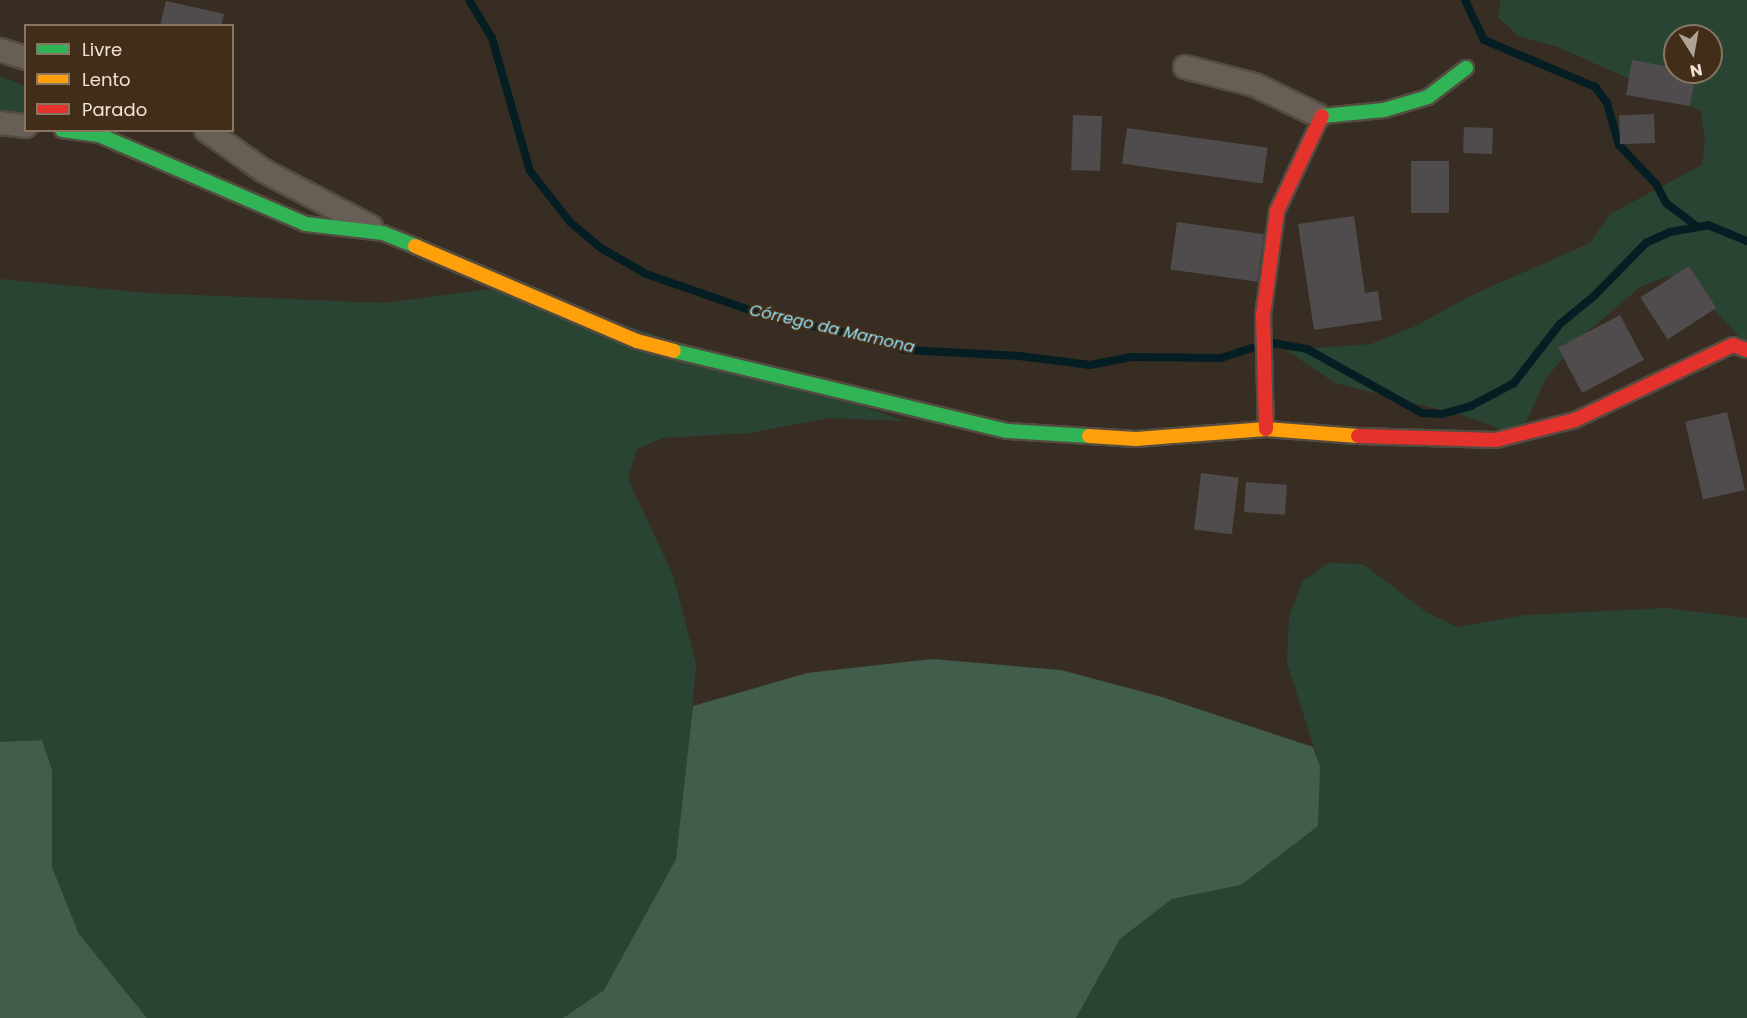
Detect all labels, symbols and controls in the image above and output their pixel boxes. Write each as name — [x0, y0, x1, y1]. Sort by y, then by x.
legend — [24, 24, 234, 132]
north arrow — [1663, 24, 1723, 84]
text: Livre — [82, 37, 122, 62]
text: N — [1688, 58, 1704, 83]
text: Lento — [82, 67, 131, 92]
text: Parado — [82, 97, 147, 122]
water label: Córrego da Mamona — [747, 301, 917, 357]

